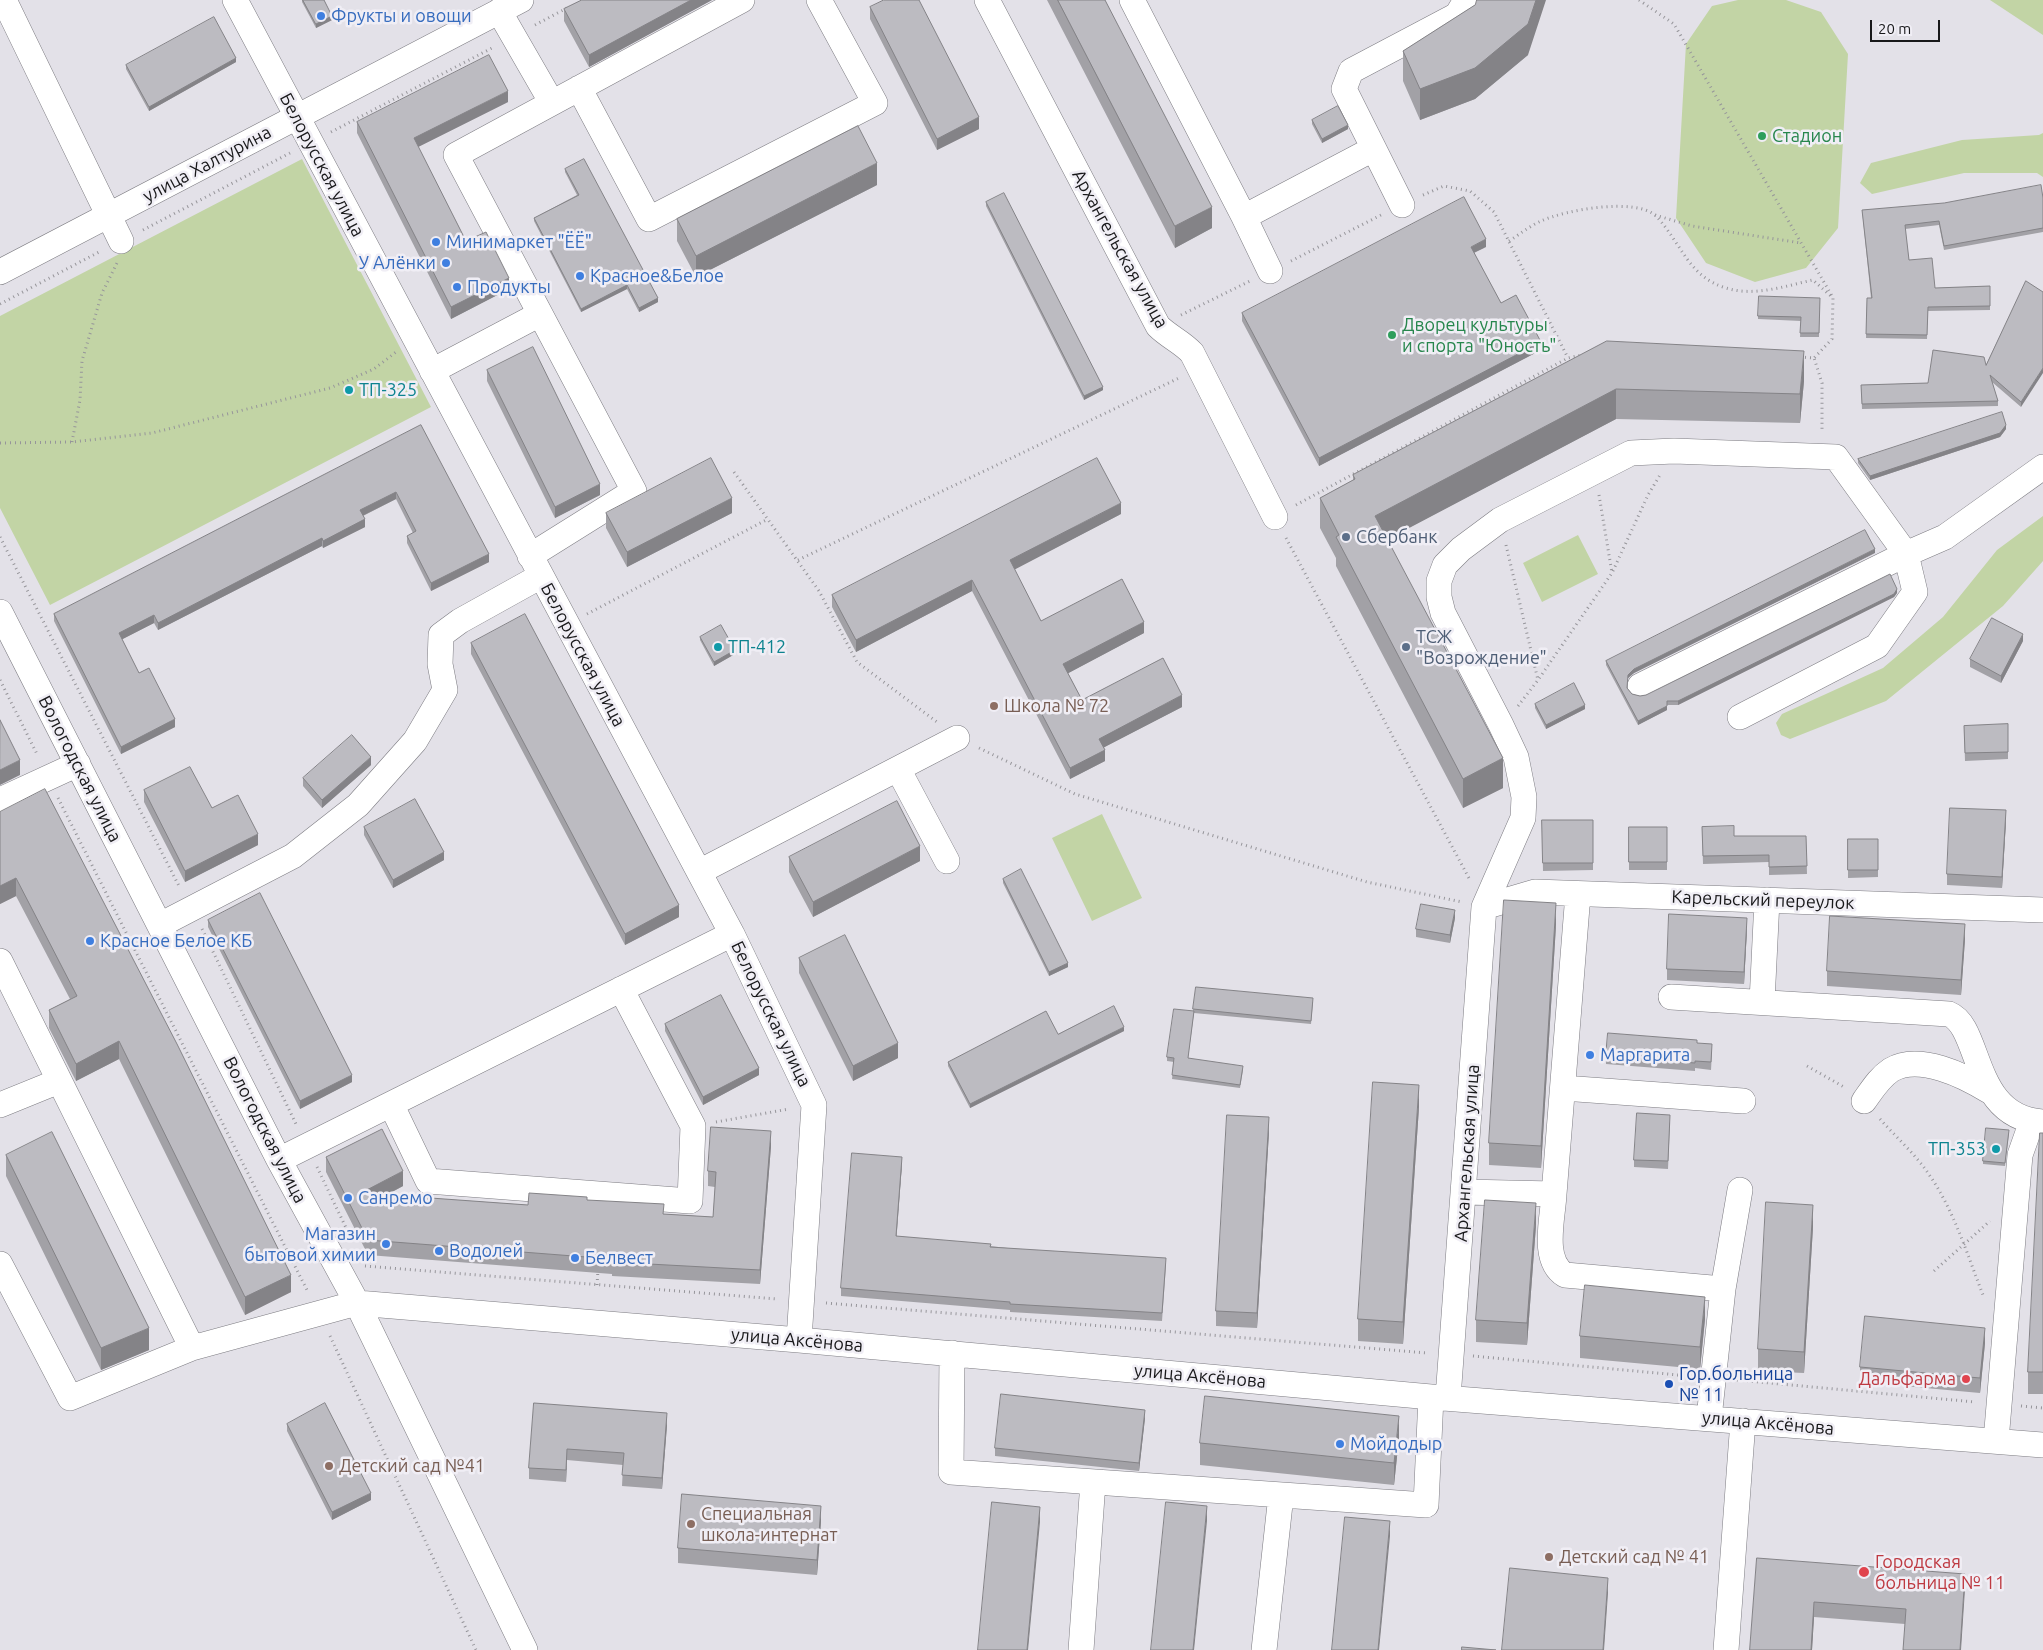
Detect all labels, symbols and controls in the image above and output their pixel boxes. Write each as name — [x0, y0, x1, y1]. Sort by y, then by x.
place label: Фрукты и овощи — [331, 5, 472, 27]
marker: Фрукты и овощи — [315, 10, 327, 22]
scale bar — [1873, 10, 1943, 42]
text: 20 m — [1878, 20, 1911, 37]
street label: Белорусская улица — [275, 89, 369, 241]
street label: улица Халтурина — [139, 121, 275, 207]
place label: Стадион — [1772, 125, 1842, 147]
marker: Стадион — [1756, 130, 1768, 142]
street label: Архангельская улица — [1067, 166, 1173, 332]
place label: Минимаркет "ЁЁ" — [446, 231, 592, 253]
marker: Минимаркет "ЁЁ" — [430, 236, 442, 248]
place label: У Алёнки — [359, 252, 436, 274]
marker: У Алёнки — [440, 257, 452, 269]
place label: Красное&Белое — [590, 265, 724, 287]
marker: Красное&Белое — [574, 270, 586, 282]
place label: Продукты — [467, 276, 551, 298]
marker: Продукты — [451, 281, 463, 293]
place label: Дворец культуры и спорта "Юность" — [1402, 314, 1556, 356]
marker: Дворец культуры и спорта "Юность" — [1386, 329, 1398, 341]
place label: ТП-325 — [359, 379, 417, 401]
marker: ТП-325 — [343, 384, 355, 396]
place label: Сбербанк — [1356, 526, 1438, 548]
marker: Сбербанк — [1340, 531, 1352, 543]
street label: Белорусская улица — [536, 579, 630, 731]
place label: ТСЖ "Возрождение" — [1416, 626, 1547, 669]
place label: ТП-412 — [728, 636, 786, 658]
marker: ТП-412 — [712, 641, 724, 653]
marker: ТСЖ "Возрождение" — [1400, 641, 1412, 653]
street label: Вологодская улица — [34, 692, 126, 846]
place label: Школа № 72 — [1004, 695, 1109, 717]
marker: Школа № 72 — [988, 700, 1000, 712]
street label: Карельский переулок — [1671, 886, 1855, 914]
place label: Красное Белое КБ — [100, 930, 252, 952]
marker: Красное Белое КБ — [84, 935, 96, 947]
street label: Белорусская улица — [726, 938, 816, 1090]
place label: Маргарита — [1600, 1044, 1690, 1066]
marker: Маргарита — [1584, 1049, 1596, 1061]
street label: Вологодская улица — [219, 1053, 311, 1207]
street label: Архангельская улица — [1450, 1063, 1484, 1243]
place label: ТП-353 — [1928, 1138, 1986, 1160]
marker: ТП-353 — [1990, 1143, 2002, 1155]
place label: Санремо — [358, 1187, 433, 1209]
marker: Санремо — [342, 1192, 354, 1204]
place label: Магазин бытовой химии — [244, 1223, 376, 1266]
marker: Магазин бытовой химии — [380, 1238, 392, 1250]
place label: Водолей — [449, 1240, 523, 1262]
marker: Водолей — [433, 1245, 445, 1257]
place label: Белвест — [585, 1247, 653, 1269]
marker: Белвест — [569, 1252, 581, 1264]
street label: улица Аксёнова — [730, 1323, 864, 1357]
street label: улица Аксёнова — [1133, 1359, 1267, 1393]
place label: Гор.больница № 11 — [1679, 1363, 1793, 1406]
place label: Дальфарма — [1859, 1368, 1956, 1390]
marker: Дальфарма — [1960, 1373, 1972, 1385]
marker: Гор.больница № 11 — [1663, 1378, 1675, 1390]
street label: улица Аксёнова — [1701, 1406, 1835, 1440]
place label: Мойдодыр — [1350, 1433, 1442, 1455]
marker: Мойдодыр — [1334, 1438, 1346, 1450]
place label: Детский сад №41 — [339, 1455, 485, 1477]
marker: Детский сад №41 — [323, 1460, 335, 1472]
place label: Специальная школа-интернат — [701, 1503, 837, 1546]
marker: Специальная школа-интернат — [685, 1518, 697, 1530]
place label: Детский сад № 41 — [1559, 1546, 1709, 1568]
marker: Детский сад № 41 — [1543, 1551, 1555, 1563]
place label: Городская больница № 11 — [1875, 1551, 2005, 1594]
marker: Городская больница № 11 — [1857, 1565, 1871, 1579]

